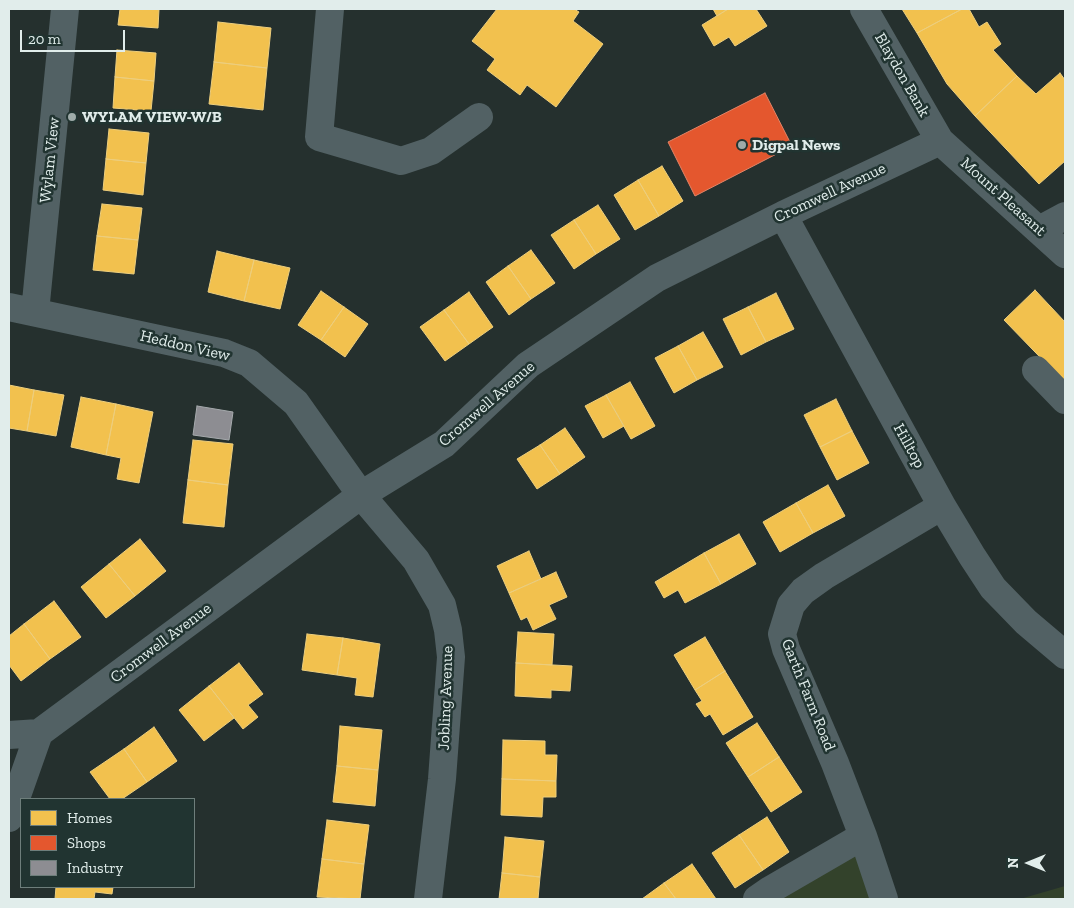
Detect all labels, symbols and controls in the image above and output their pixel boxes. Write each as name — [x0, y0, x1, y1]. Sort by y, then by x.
scale bar — [22, 20, 128, 52]
text: 20 m — [28, 30, 61, 48]
street label: Blaydon Bank — [870, 30, 934, 120]
place label: WYLAM VIEW-W/B — [82, 107, 222, 127]
marker: WYLAM VIEW-W/B — [66, 111, 78, 123]
street label: Wylam View — [36, 116, 64, 204]
place label: Digpal News — [752, 135, 840, 155]
marker: Digpal News — [736, 139, 748, 151]
street label: Mount Pleasant — [956, 154, 1050, 240]
street label: Cromwell Avenue — [771, 159, 889, 227]
street label: Heddon View — [138, 326, 232, 366]
street label: Cromwell Avenue — [435, 357, 539, 451]
street label: Hilltop — [889, 420, 929, 472]
street label: Cromwell Avenue — [107, 599, 215, 687]
street label: Garth Farm Road — [777, 636, 839, 754]
street label: Jobling Avenue — [435, 645, 457, 751]
legend — [20, 798, 195, 888]
text: Homes — [67, 809, 112, 827]
text: Shops — [67, 834, 106, 852]
north arrow — [1004, 838, 1054, 888]
text: N — [1005, 858, 1022, 868]
text: Industry — [67, 859, 123, 877]

